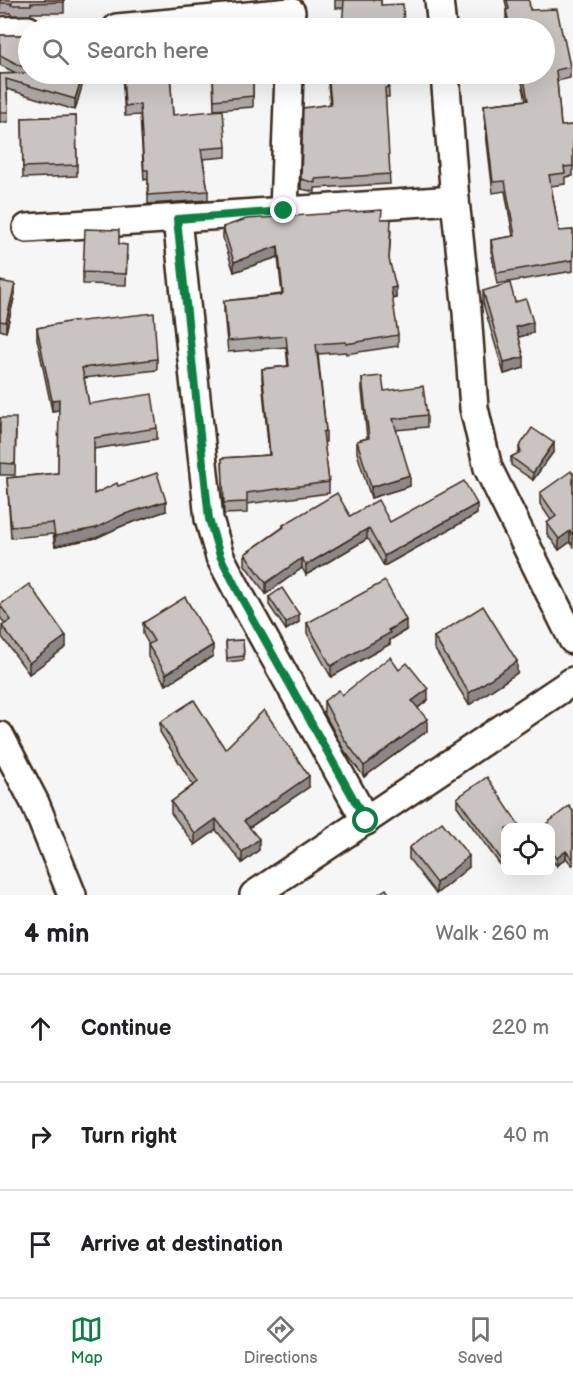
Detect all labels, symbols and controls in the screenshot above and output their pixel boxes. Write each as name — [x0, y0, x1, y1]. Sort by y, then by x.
search box — [18, 18, 555, 84]
icon: search — [39, 35, 72, 68]
text: Search here — [87, 38, 209, 65]
route end — [270, 197, 296, 223]
route start — [352, 807, 378, 833]
map controls — [501, 823, 555, 877]
button: locate — [501, 823, 555, 877]
text: 4 min — [24, 919, 89, 950]
text: Walk · 260 m — [436, 922, 549, 946]
icon: ahead — [24, 1012, 57, 1045]
text: Continue — [81, 1015, 171, 1042]
text: 220 m — [492, 1016, 549, 1040]
icon: right — [24, 1120, 57, 1153]
text: Turn right — [81, 1123, 177, 1150]
text: 40 m — [503, 1124, 549, 1148]
icon: arrive — [24, 1228, 57, 1261]
text: Arrive at destination — [81, 1231, 283, 1258]
tab: Map — [70, 1313, 103, 1368]
tab: Directions — [244, 1313, 317, 1368]
tab: Saved — [458, 1313, 503, 1368]

